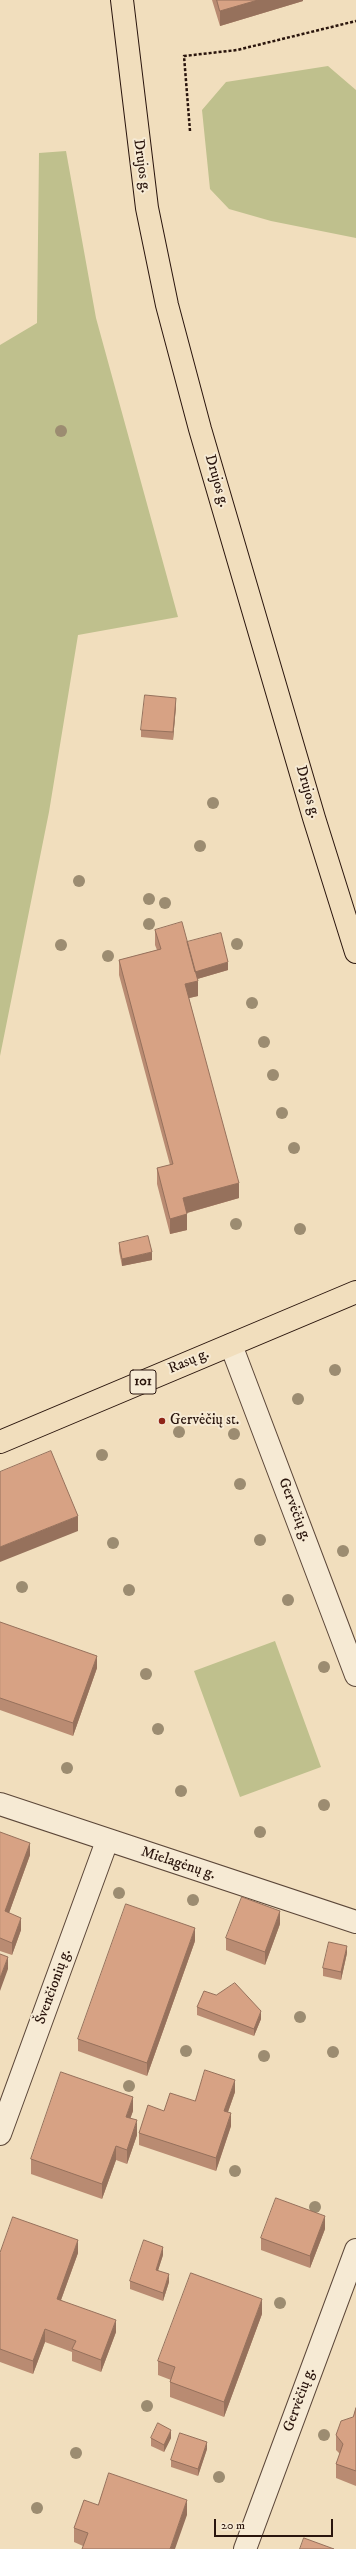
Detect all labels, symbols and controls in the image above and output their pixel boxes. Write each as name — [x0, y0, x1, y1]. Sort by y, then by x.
street label: Drujos g. — [128, 138, 154, 194]
street label: Drujos g. — [200, 453, 232, 509]
street label: Drujos g. — [291, 764, 323, 820]
street label: Rasų g. — [166, 1345, 212, 1379]
road number: 101 — [130, 1370, 156, 1394]
place label: Gervėčių st. — [170, 1412, 239, 1430]
marker: Gervėčių st. — [157, 1416, 167, 1426]
street label: Gervėčių g. — [274, 1476, 314, 1544]
street label: Mielagėnų g. — [138, 1844, 218, 1884]
street label: Švenčionių g. — [32, 1947, 76, 2027]
street label: Gervėčių g. — [280, 2366, 320, 2434]
scale bar — [216, 2511, 335, 2537]
text: 20 m — [221, 2518, 245, 2533]

